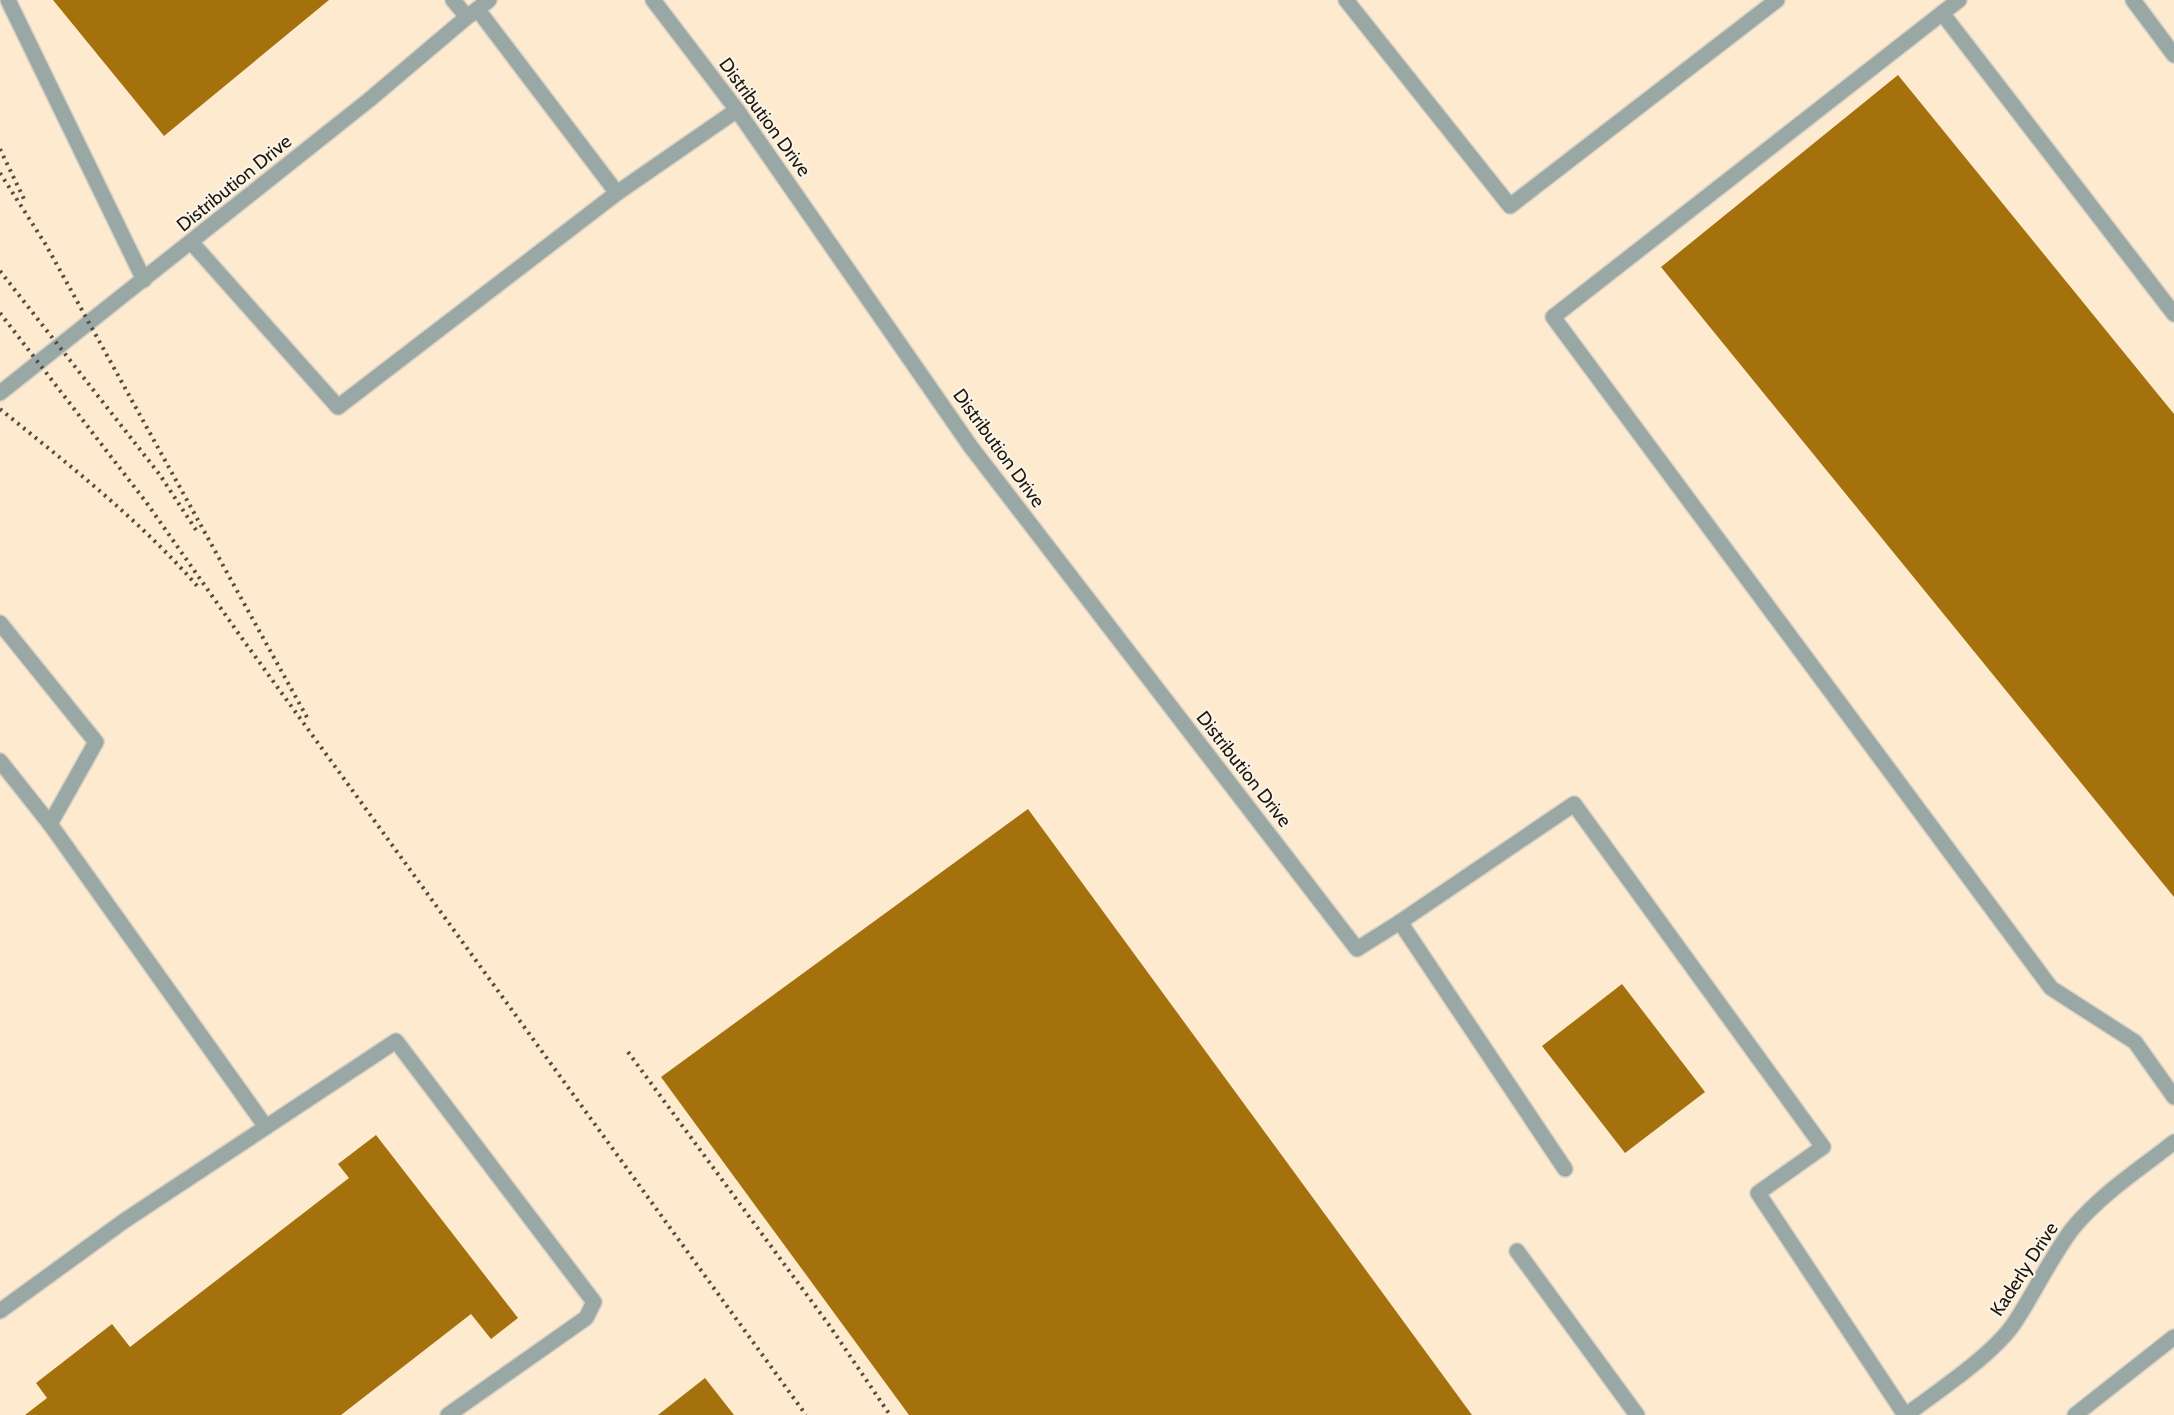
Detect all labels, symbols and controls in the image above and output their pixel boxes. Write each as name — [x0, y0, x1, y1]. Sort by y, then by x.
street label: Distribution Drive — [714, 53, 816, 181]
street label: Distribution Drive — [172, 130, 296, 236]
street label: Distribution Drive — [948, 384, 1050, 512]
street label: Distribution Drive — [1192, 706, 1297, 832]
street label: Kaderly Drive — [1985, 1218, 2063, 1320]

